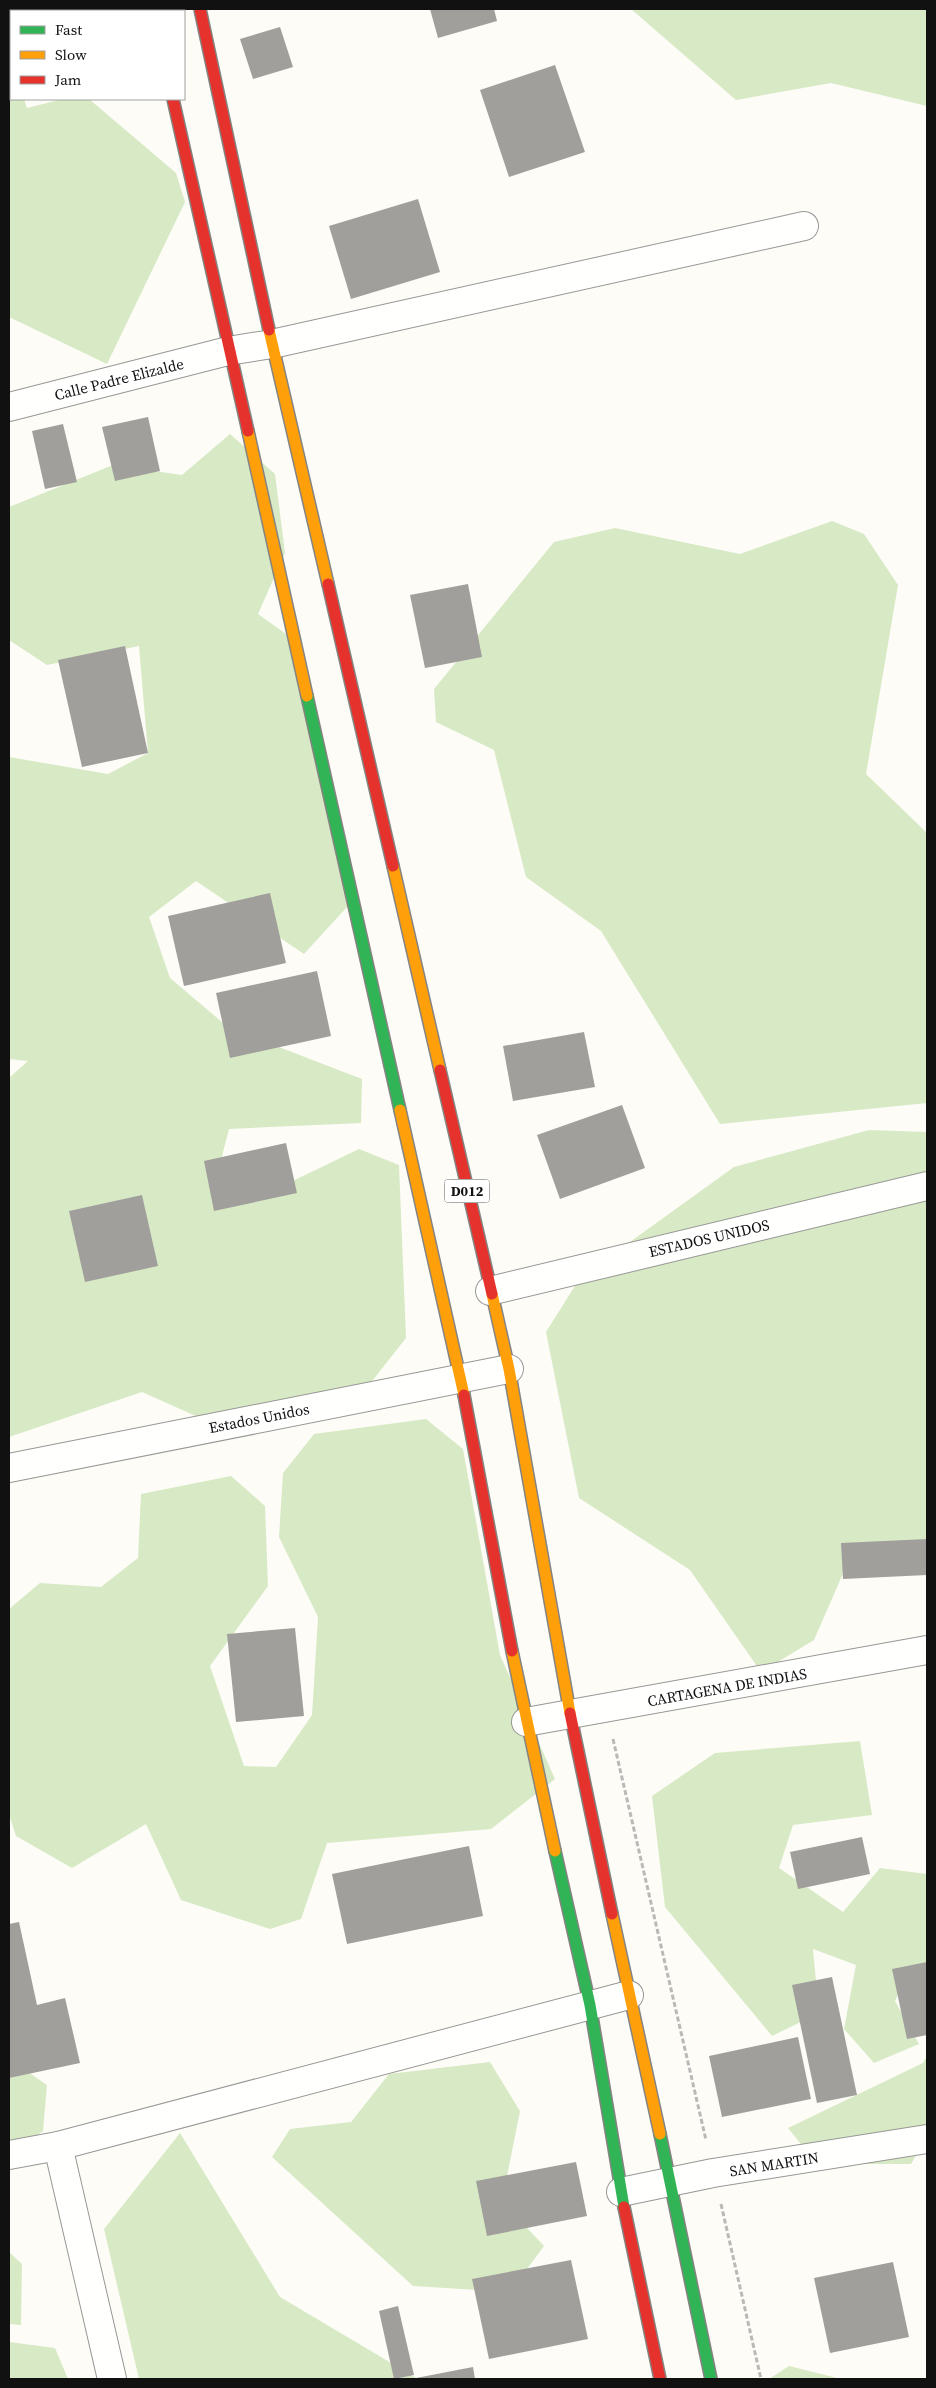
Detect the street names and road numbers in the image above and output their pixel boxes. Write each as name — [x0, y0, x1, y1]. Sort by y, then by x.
street label: Calle Padre Elizalde — [52, 353, 186, 405]
road number: D012 — [444, 1180, 490, 1202]
street label: ESTADOS UNIDOS — [647, 1214, 772, 1262]
street label: Estados Unidos — [207, 1398, 311, 1438]
street label: CARTAGENA DE INDIAS — [646, 1663, 809, 1711]
street label: SAN MARTIN — [728, 2147, 820, 2181]

